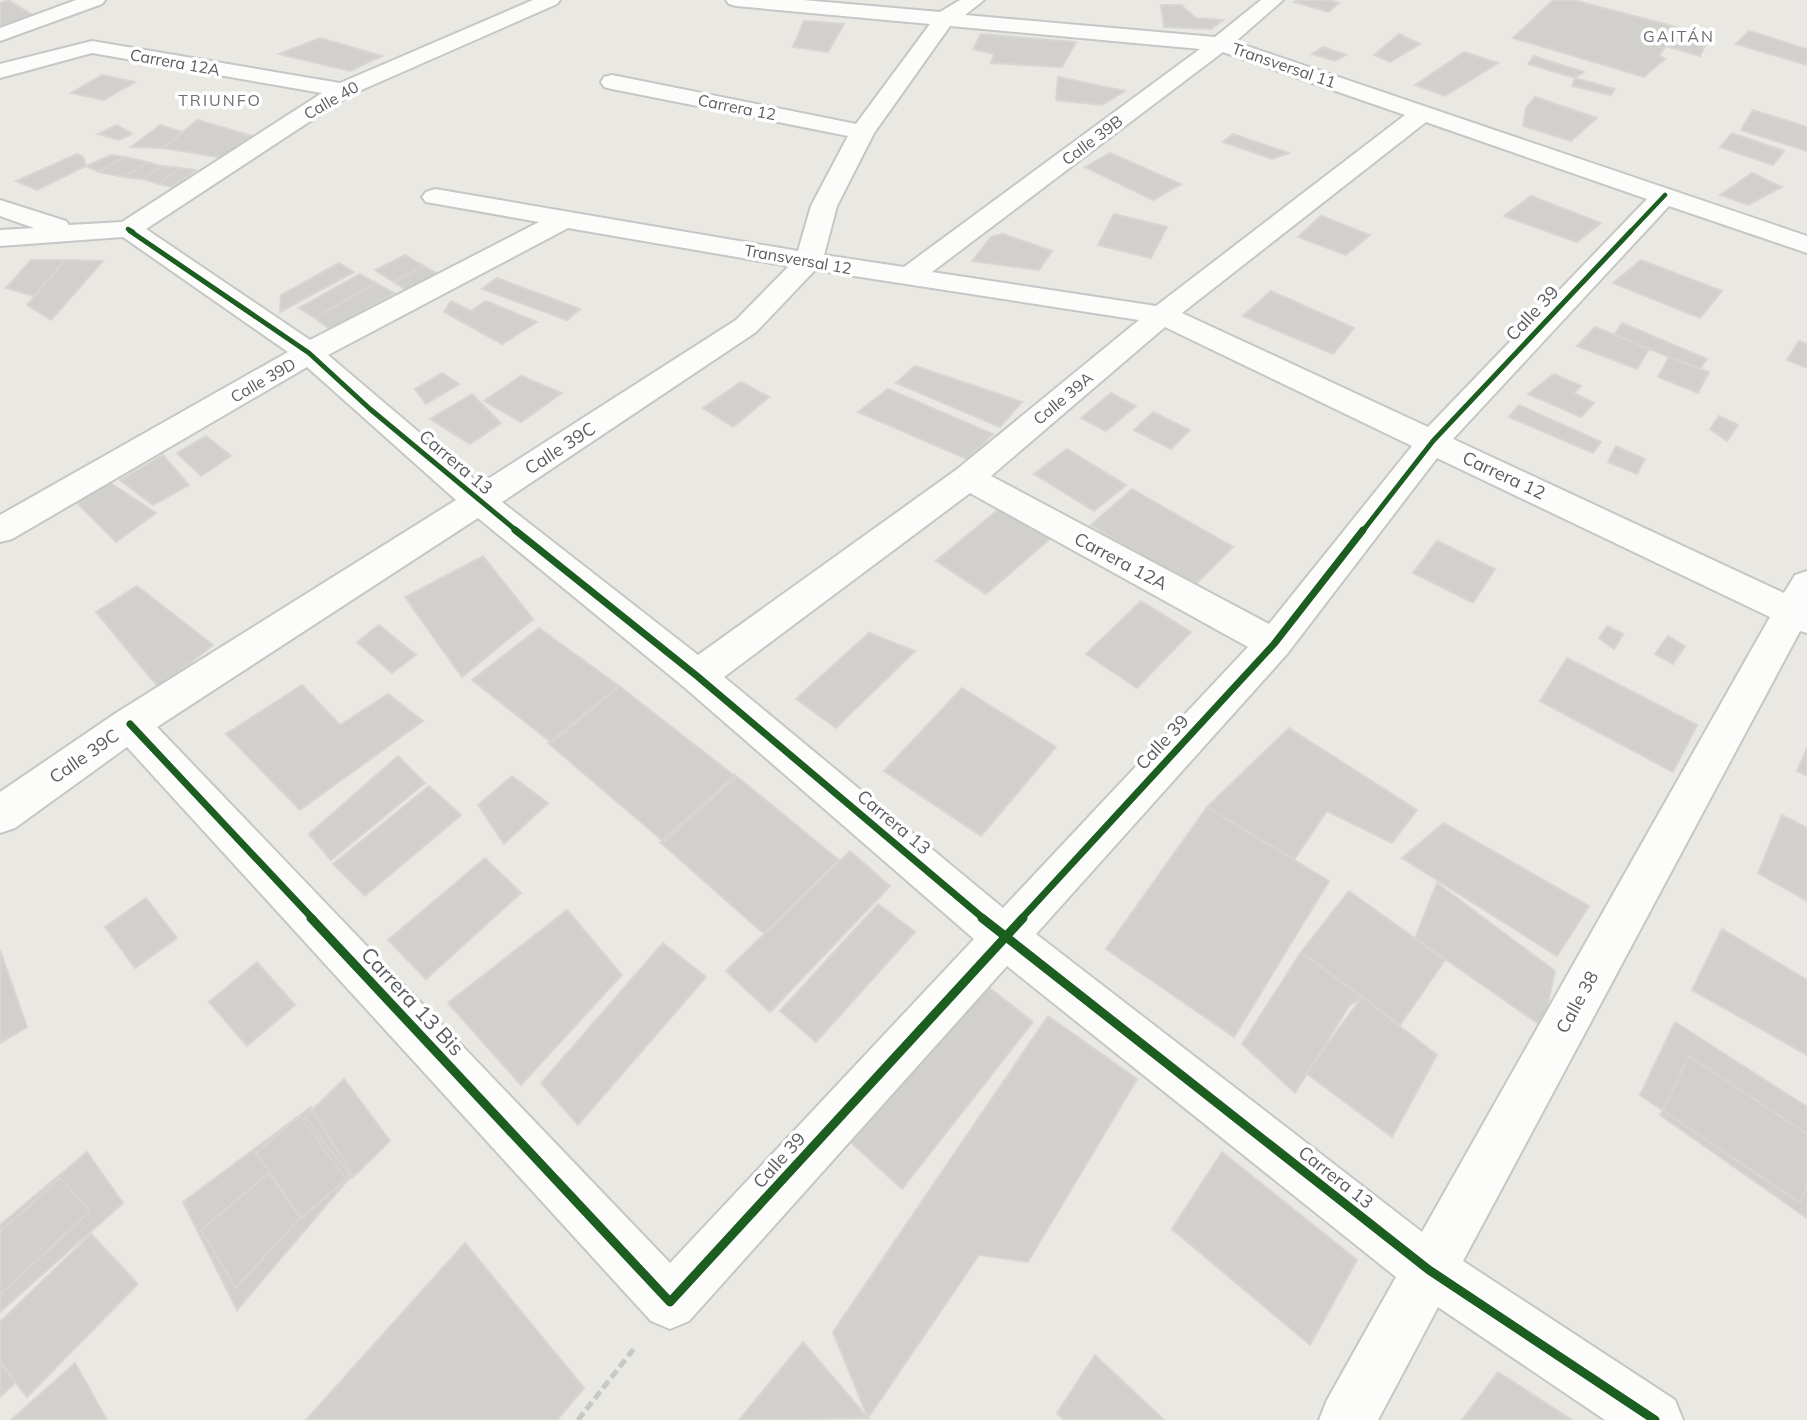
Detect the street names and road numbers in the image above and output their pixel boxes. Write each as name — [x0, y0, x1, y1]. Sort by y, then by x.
street label: Transversal 11 — [1229, 38, 1339, 92]
street label: Carrera 12A — [128, 44, 222, 80]
street label: Calle 40 — [300, 76, 362, 124]
street label: Carrera 12 — [696, 90, 778, 124]
street label: Calle 39B — [1058, 111, 1126, 169]
street label: Transversal 12 — [743, 240, 853, 278]
street label: Calle 39 — [1501, 280, 1563, 346]
street label: Calle 39D — [227, 353, 299, 407]
street label: Calle 39A — [1029, 367, 1097, 429]
street label: Calle 39C — [520, 417, 600, 479]
street label: Carrera 13 — [414, 425, 498, 499]
street label: Carrera 12 — [1459, 446, 1549, 504]
street label: Carrera 12A — [1070, 527, 1172, 595]
street label: Calle 39 — [1131, 709, 1193, 775]
street label: Calle 39C — [45, 724, 123, 788]
street label: Carrera 13 — [852, 785, 936, 859]
street label: Carrera 13 Bis — [356, 941, 470, 1061]
street label: Calle 38 — [1551, 967, 1603, 1037]
street label: Calle 39 — [748, 1127, 810, 1193]
street label: Carrera 13 — [1294, 1141, 1378, 1213]

